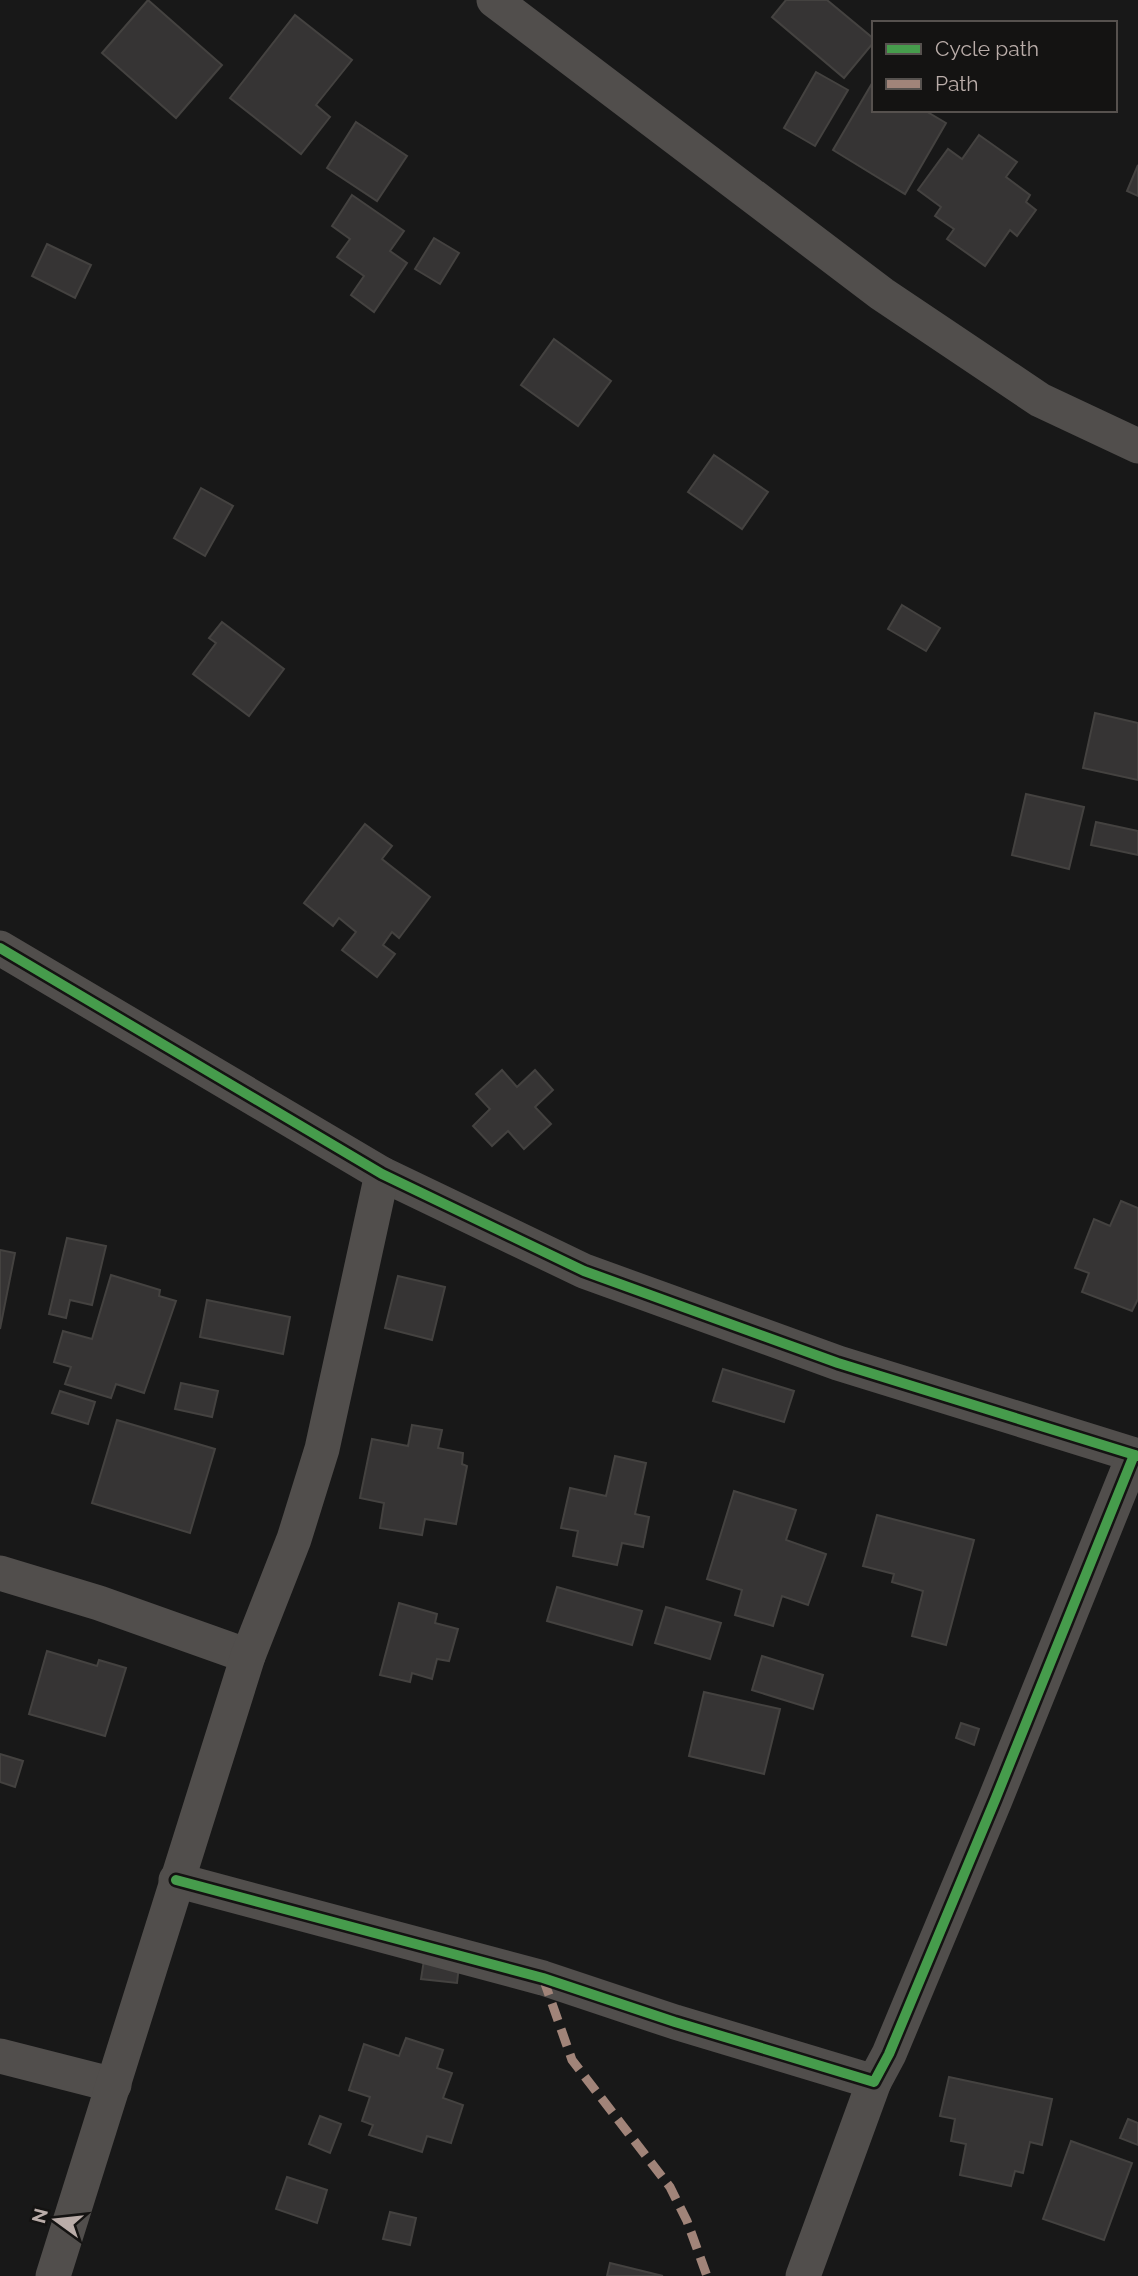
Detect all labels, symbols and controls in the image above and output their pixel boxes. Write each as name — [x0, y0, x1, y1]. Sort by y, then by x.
legend — [872, 21, 1117, 112]
text: Cycle path — [935, 36, 1039, 61]
text: Path — [935, 71, 979, 96]
north arrow — [21, 2185, 91, 2255]
text: N — [27, 2206, 52, 2225]

